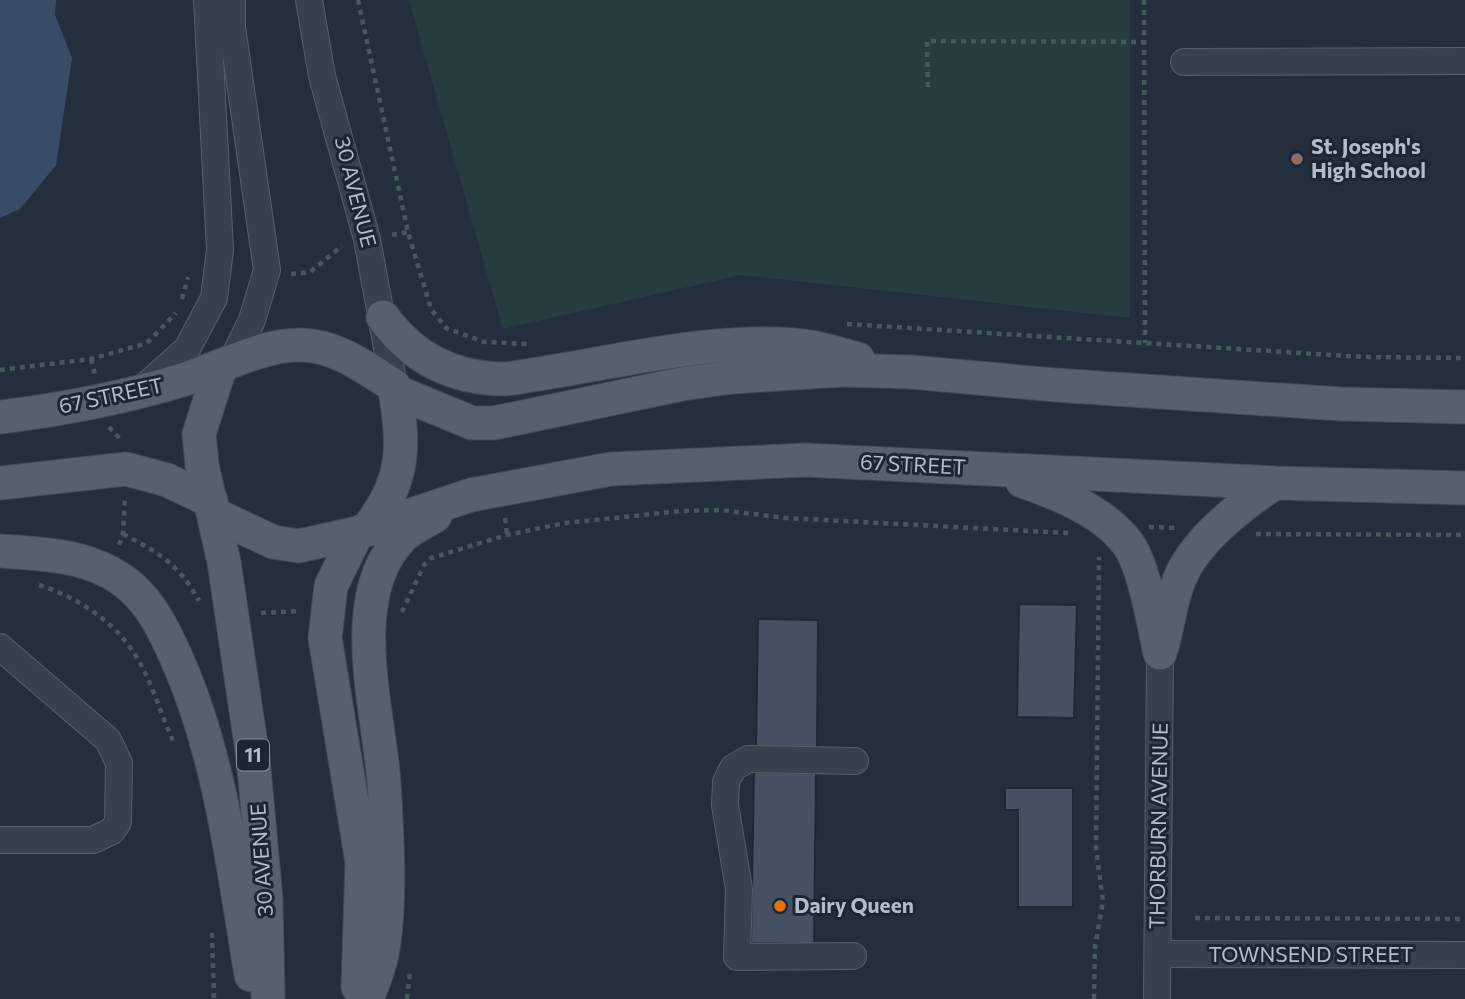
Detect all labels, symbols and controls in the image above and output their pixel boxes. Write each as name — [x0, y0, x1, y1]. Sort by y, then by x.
place label: St. Joseph's High School — [1311, 133, 1426, 182]
street label: 30 AVENUE — [331, 134, 382, 250]
marker: St. Joseph's High School — [1289, 151, 1305, 167]
street label: 67 STREET — [56, 371, 165, 418]
street label: 67 STREET — [860, 448, 967, 479]
street label: THORBURN AVENUE — [1143, 722, 1172, 930]
road number: 11 — [237, 740, 269, 770]
street label: 30 AVENUE — [244, 803, 277, 917]
place label: Dairy Queen — [794, 892, 914, 917]
marker: Dairy Queen — [772, 898, 788, 914]
street label: TOWNSEND STREET — [1209, 941, 1413, 966]

